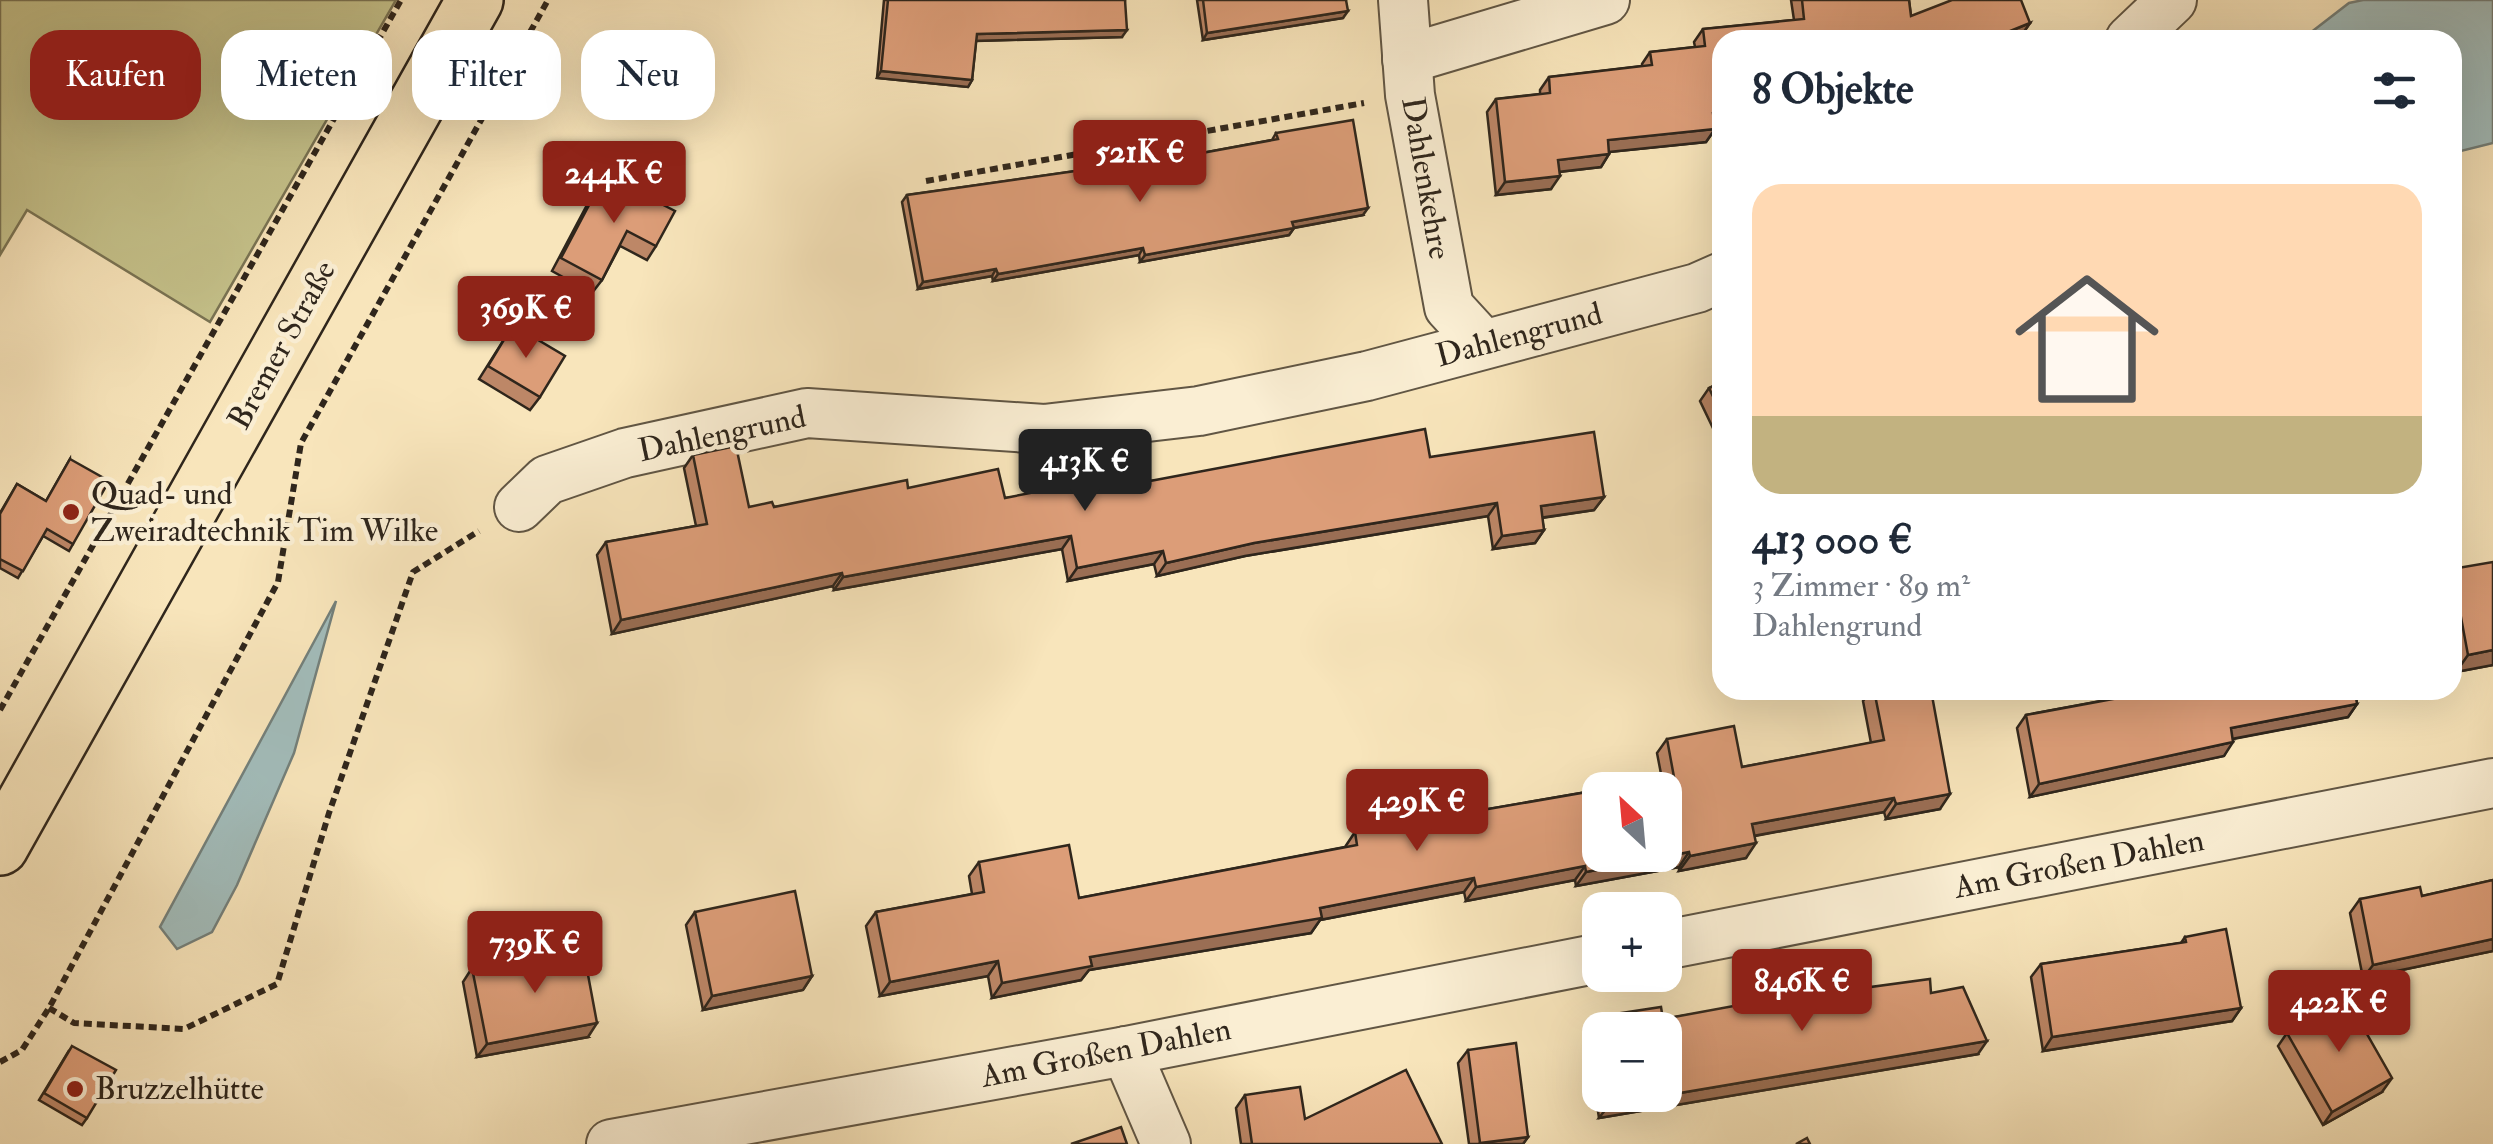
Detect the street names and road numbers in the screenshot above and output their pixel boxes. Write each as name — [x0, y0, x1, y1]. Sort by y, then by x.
street label: Dahlenkehre — [1392, 94, 1460, 262]
street label: Bremer Straße — [219, 254, 345, 436]
street label: Dahlengrund — [1432, 294, 1607, 376]
street label: Dahlengrund — [635, 397, 810, 471]
street label: Am Großen Dahlen — [1950, 820, 2207, 908]
street label: Am Großen Dahlen — [977, 1009, 1234, 1097]

